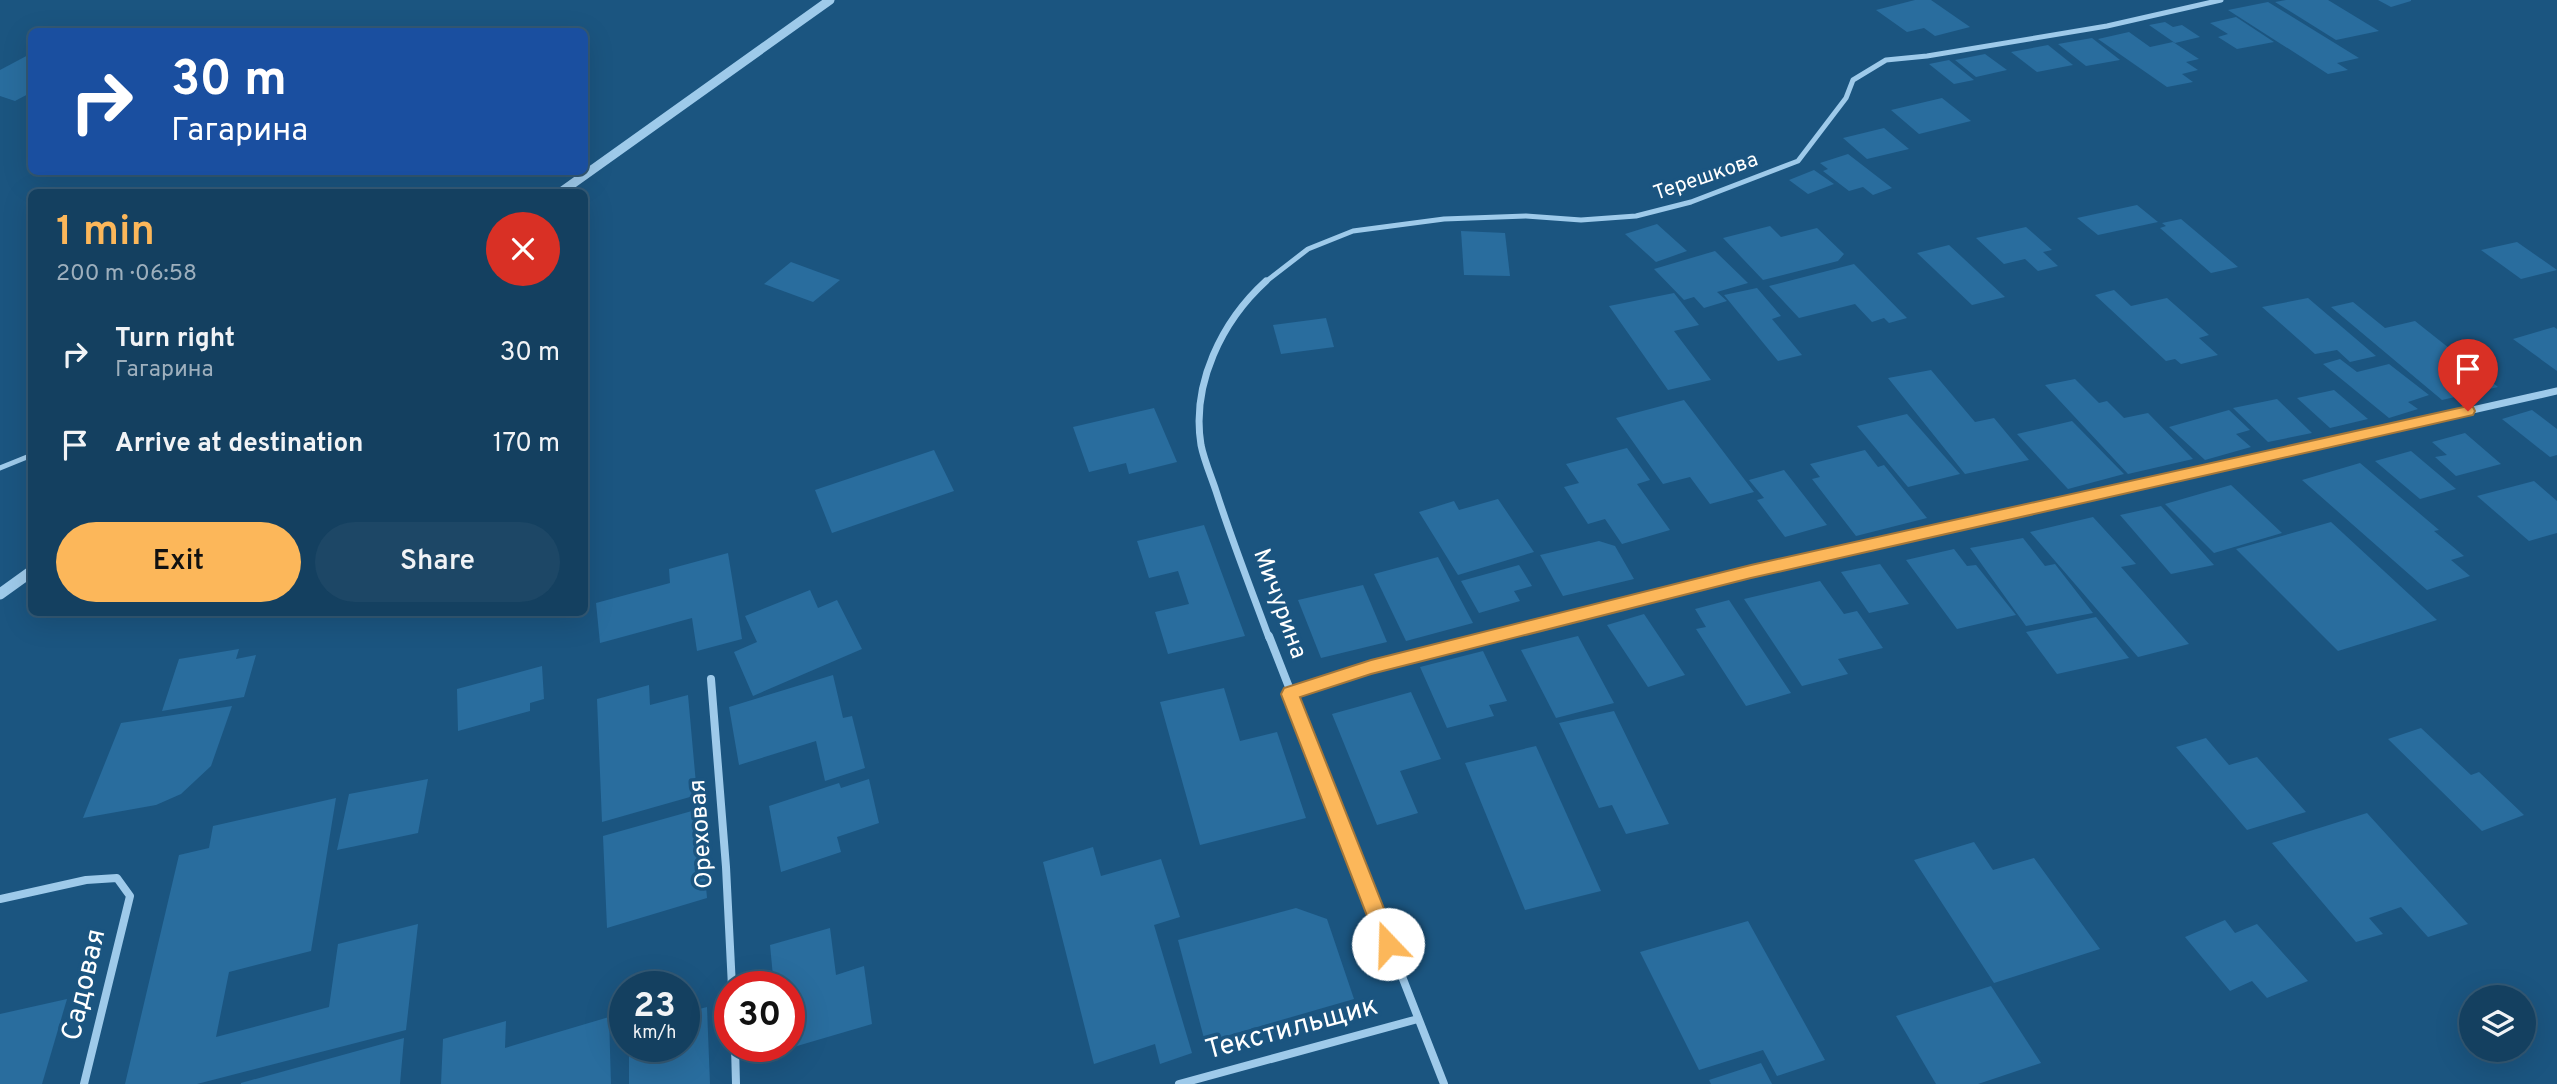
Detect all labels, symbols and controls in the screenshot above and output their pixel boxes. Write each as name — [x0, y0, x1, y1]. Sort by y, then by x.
text: 30 m — [171, 51, 287, 113]
icon: right — [56, 56, 147, 147]
text: Гагарина — [171, 112, 308, 152]
street label: Терешкова — [1650, 147, 1762, 207]
text: 1 min — [56, 207, 155, 260]
button: close — [486, 212, 560, 286]
text: 200 m · 06:58 — [56, 260, 197, 289]
text: Turn right — [115, 323, 235, 356]
icon: right — [56, 335, 94, 373]
text: 30 m — [500, 337, 560, 370]
pin — [2438, 339, 2498, 411]
icon: arrive — [2449, 350, 2487, 388]
text: Гагарина — [115, 356, 214, 385]
icon: arrive — [56, 426, 94, 464]
text: Arrive at destination — [115, 428, 363, 461]
text: 170 m — [493, 428, 560, 461]
button: Exit — [56, 522, 301, 602]
button: Share — [315, 522, 560, 602]
street label: Мичурина — [1245, 545, 1313, 663]
street label: Ореховая — [683, 778, 721, 890]
position arrow — [1351, 907, 1425, 981]
street label: Садовая — [55, 926, 115, 1044]
speed limit sign: 30 — [714, 971, 805, 1062]
text: 23 — [633, 985, 676, 1029]
map controls — [2459, 985, 2536, 1062]
button: layers — [2459, 985, 2536, 1062]
street label: Текстильщик — [1202, 989, 1382, 1069]
text: km/h — [633, 1022, 676, 1045]

